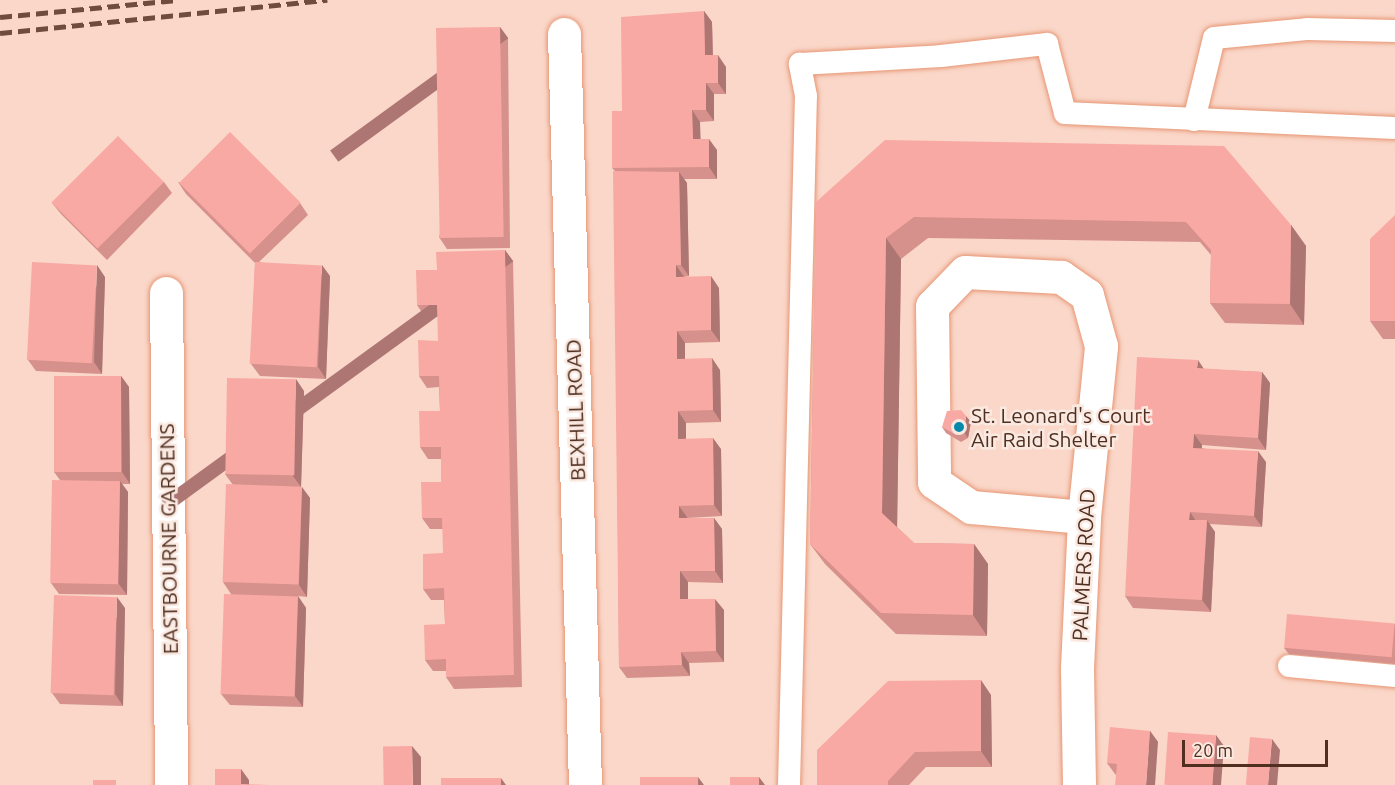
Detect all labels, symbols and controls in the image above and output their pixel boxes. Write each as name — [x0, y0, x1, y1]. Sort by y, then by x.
street label: BEXHILL ROAD — [560, 339, 590, 481]
place label: St. Leonard's Court Air Raid Shelter — [971, 402, 1150, 452]
marker: St. Leonard's Court Air Raid Shelter — [952, 420, 966, 434]
street label: EASTBOURNE GARDENS — [153, 423, 183, 655]
street label: PALMERS ROAD — [1066, 488, 1100, 642]
scale bar — [1185, 728, 1330, 766]
text: 20 m — [1193, 740, 1233, 760]

